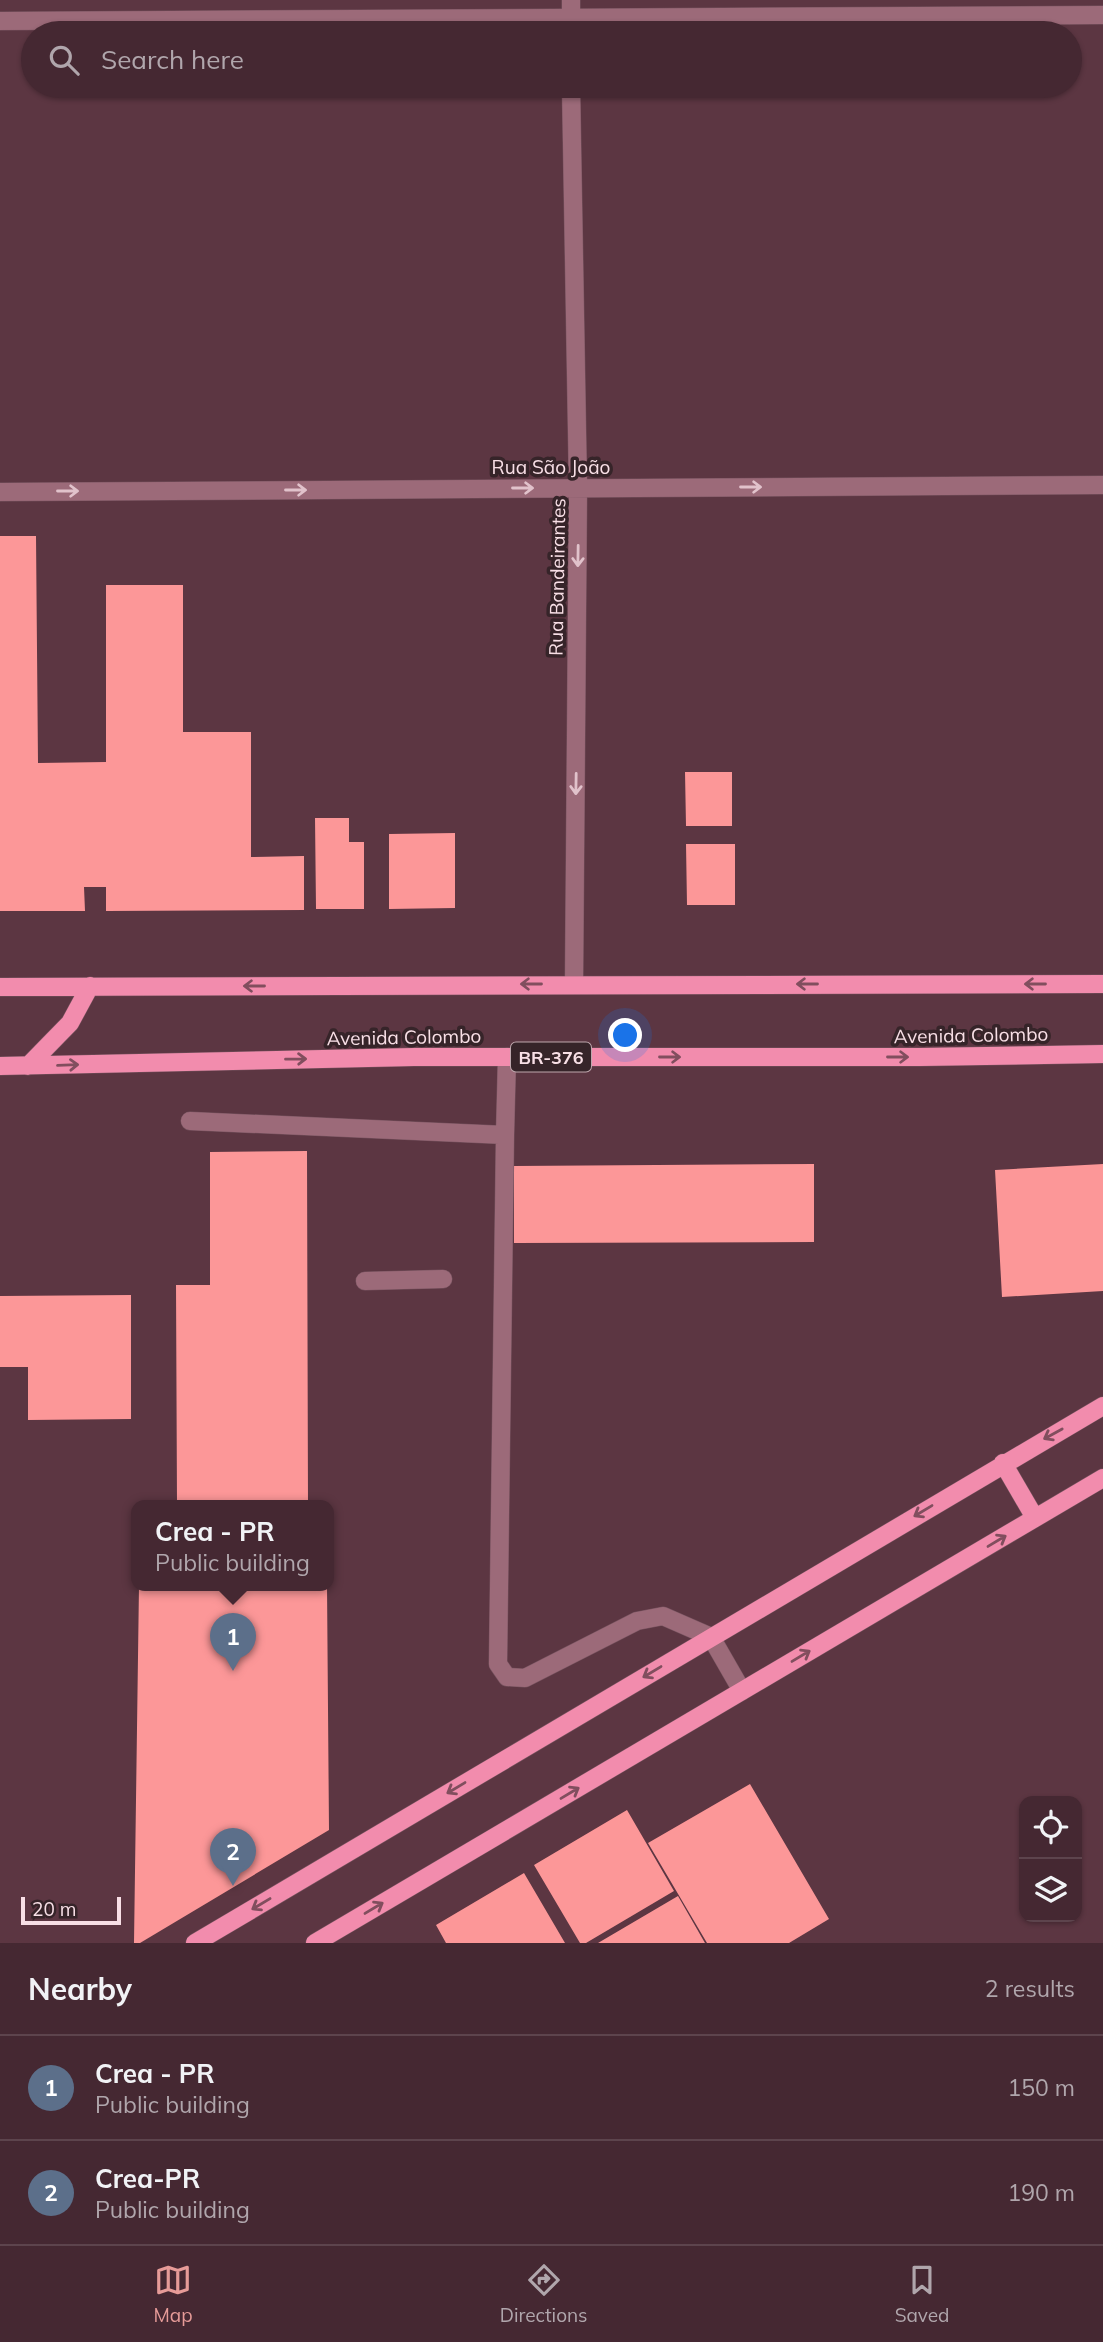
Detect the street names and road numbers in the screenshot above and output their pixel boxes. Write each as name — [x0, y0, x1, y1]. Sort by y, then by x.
street label: Rua São João — [492, 455, 610, 479]
street label: Rua Bandeirantes — [544, 498, 570, 656]
street label: Avenida Colombo — [893, 1022, 1049, 1048]
street label: Avenida Colombo — [326, 1024, 482, 1050]
road number: BR-376 — [511, 1042, 591, 1072]

